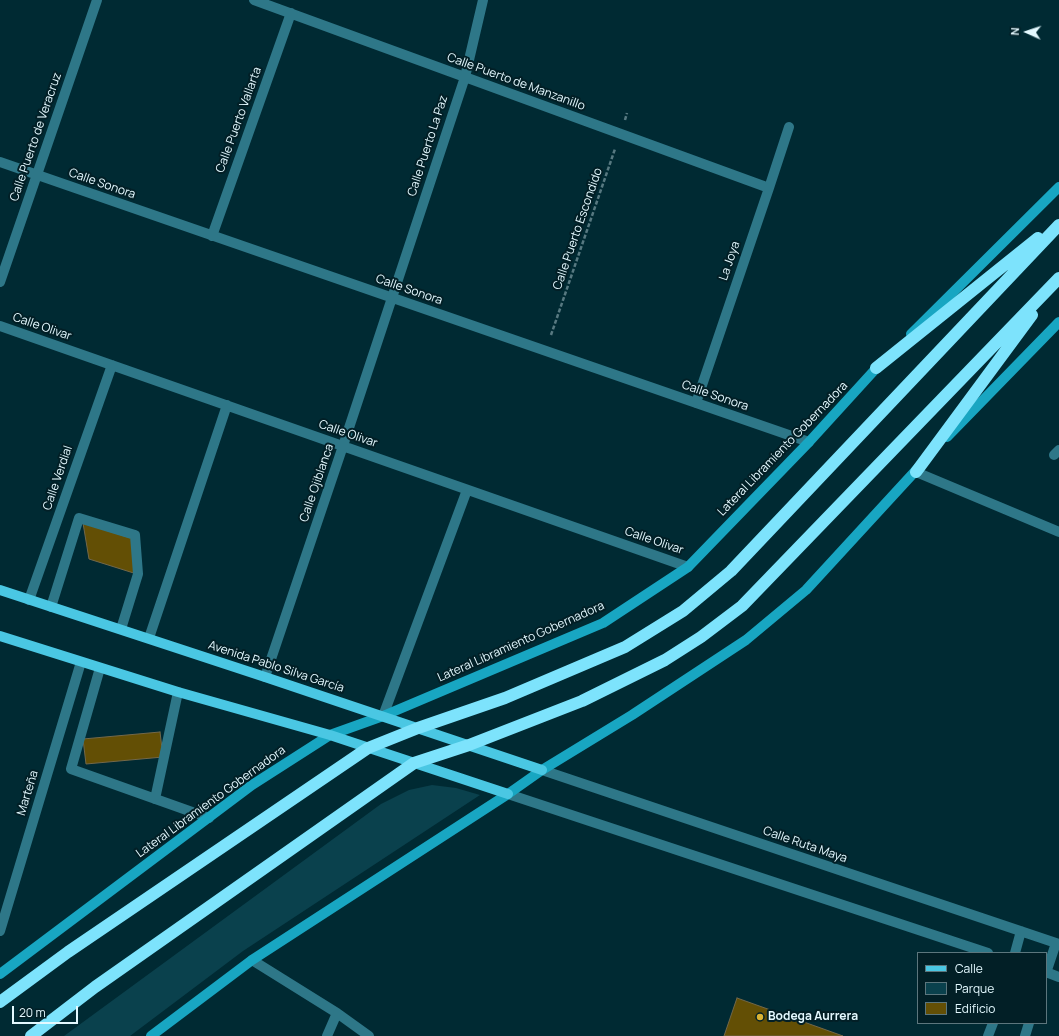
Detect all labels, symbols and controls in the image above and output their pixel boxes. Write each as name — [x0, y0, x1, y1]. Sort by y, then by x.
north arrow — [1007, 12, 1047, 52]
text: N — [1007, 27, 1022, 36]
street label: Calle Puerto de Manzanillo — [445, 50, 587, 114]
street label: Calle Puerto Vallarta — [213, 65, 265, 175]
street label: Calle Puerto de Veracruz — [7, 71, 65, 203]
street label: Calle Puerto La Paz — [405, 94, 451, 198]
street label: Calle Sonora — [67, 166, 137, 202]
street label: Calle Puerto Escondido — [550, 166, 606, 292]
street label: La Joya — [717, 240, 743, 282]
street label: Calle Sonora — [374, 272, 444, 308]
street label: Calle Olivar — [11, 310, 73, 344]
street label: Calle Sonora — [680, 378, 750, 414]
street label: Lateral Libramiento Gobernadora — [715, 379, 851, 519]
street label: Calle Olivar — [317, 417, 379, 451]
street label: Calle Ojiblanca — [297, 442, 337, 524]
street label: Calle Verdial — [40, 444, 76, 512]
street label: Calle Olivar — [623, 524, 685, 558]
street label: Lateral Libramiento Gobernadora — [435, 599, 607, 685]
street label: Avenida Pablo Silva García — [206, 638, 346, 696]
street label: Lateral Libramiento Gobernadora — [134, 743, 288, 861]
street label: Marteña — [14, 769, 42, 817]
street label: Calle Ruta Maya — [761, 824, 849, 866]
legend — [917, 952, 1047, 1024]
text: Calle — [955, 960, 983, 977]
text: Parque — [955, 980, 994, 997]
scale bar — [14, 998, 80, 1024]
text: Edificio — [955, 1000, 995, 1017]
text: 20 m — [19, 1004, 46, 1021]
place label: Bodega Aurrera — [768, 1010, 858, 1024]
marker: Bodega Aurrera — [755, 1012, 765, 1022]

